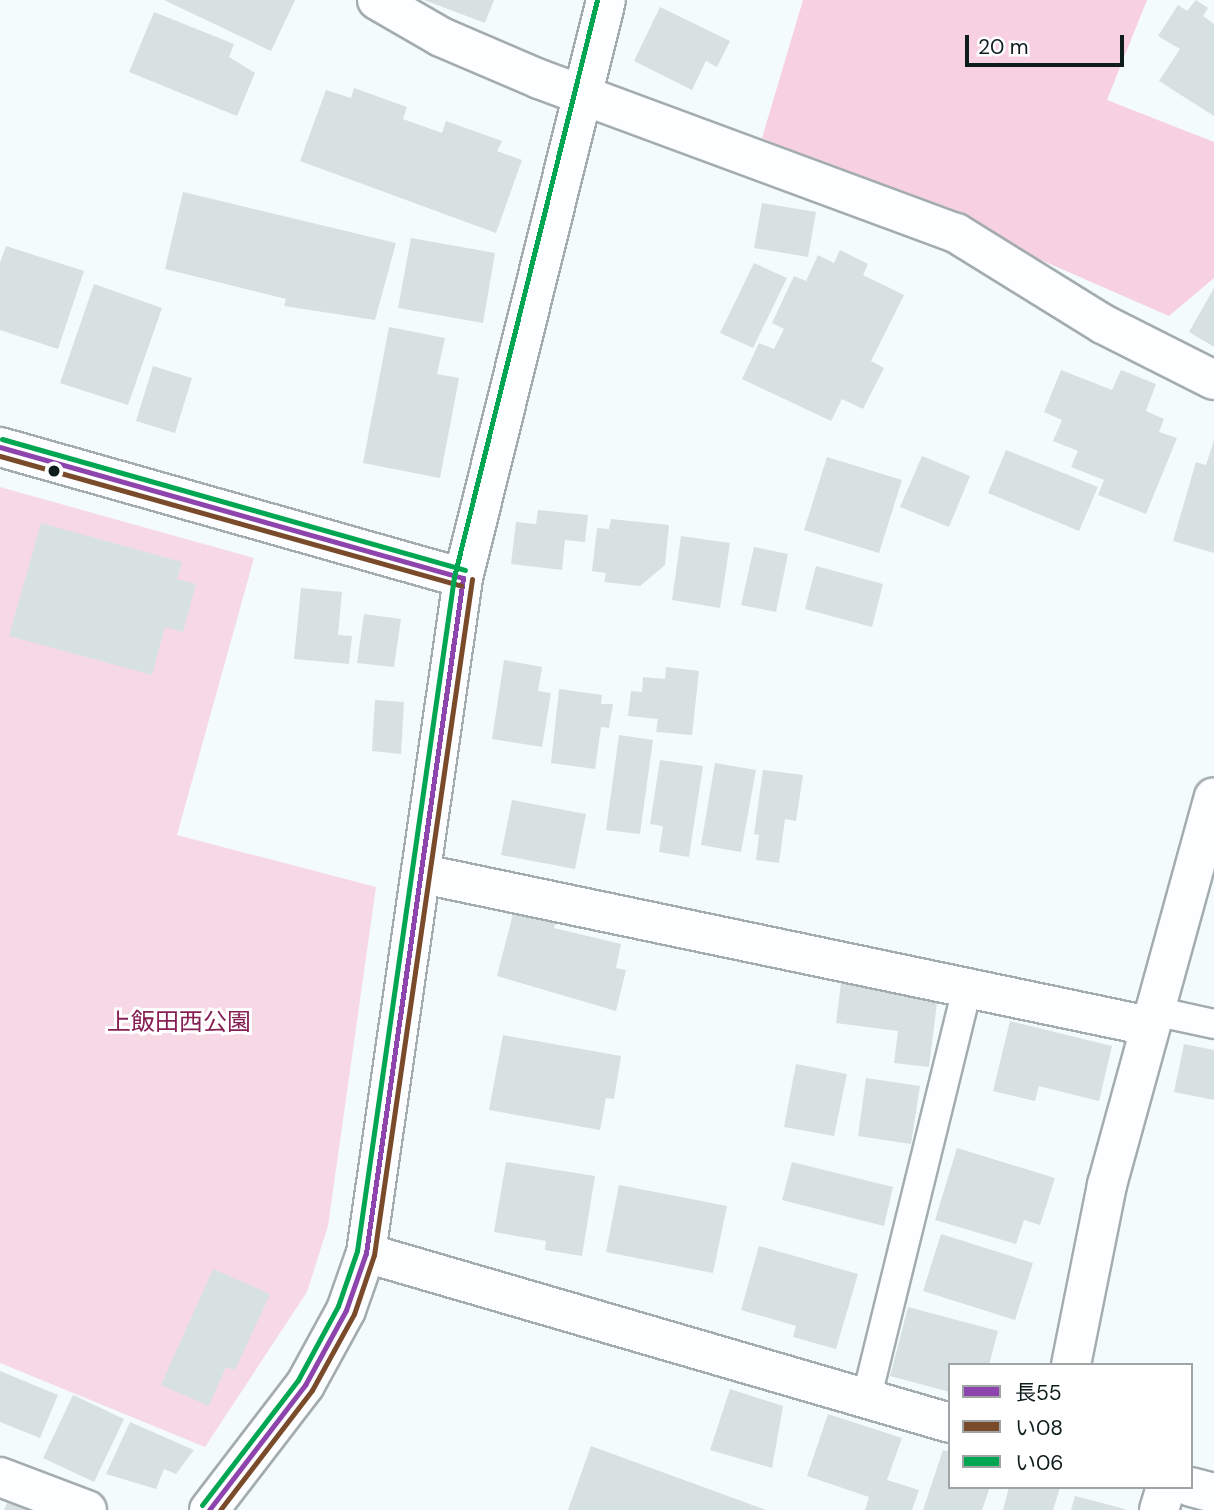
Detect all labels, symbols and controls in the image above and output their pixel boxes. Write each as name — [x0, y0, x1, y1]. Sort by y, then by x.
scale bar — [969, 21, 1128, 65]
text: 20 m — [978, 33, 1029, 61]
unlabelled marker — [47, 464, 61, 478]
park label: 上飯田西公園 — [107, 1008, 251, 1036]
legend — [948, 1363, 1193, 1489]
text: 長55 — [1015, 1379, 1062, 1407]
text: い08 — [1015, 1414, 1063, 1442]
text: い06 — [1015, 1449, 1064, 1477]

